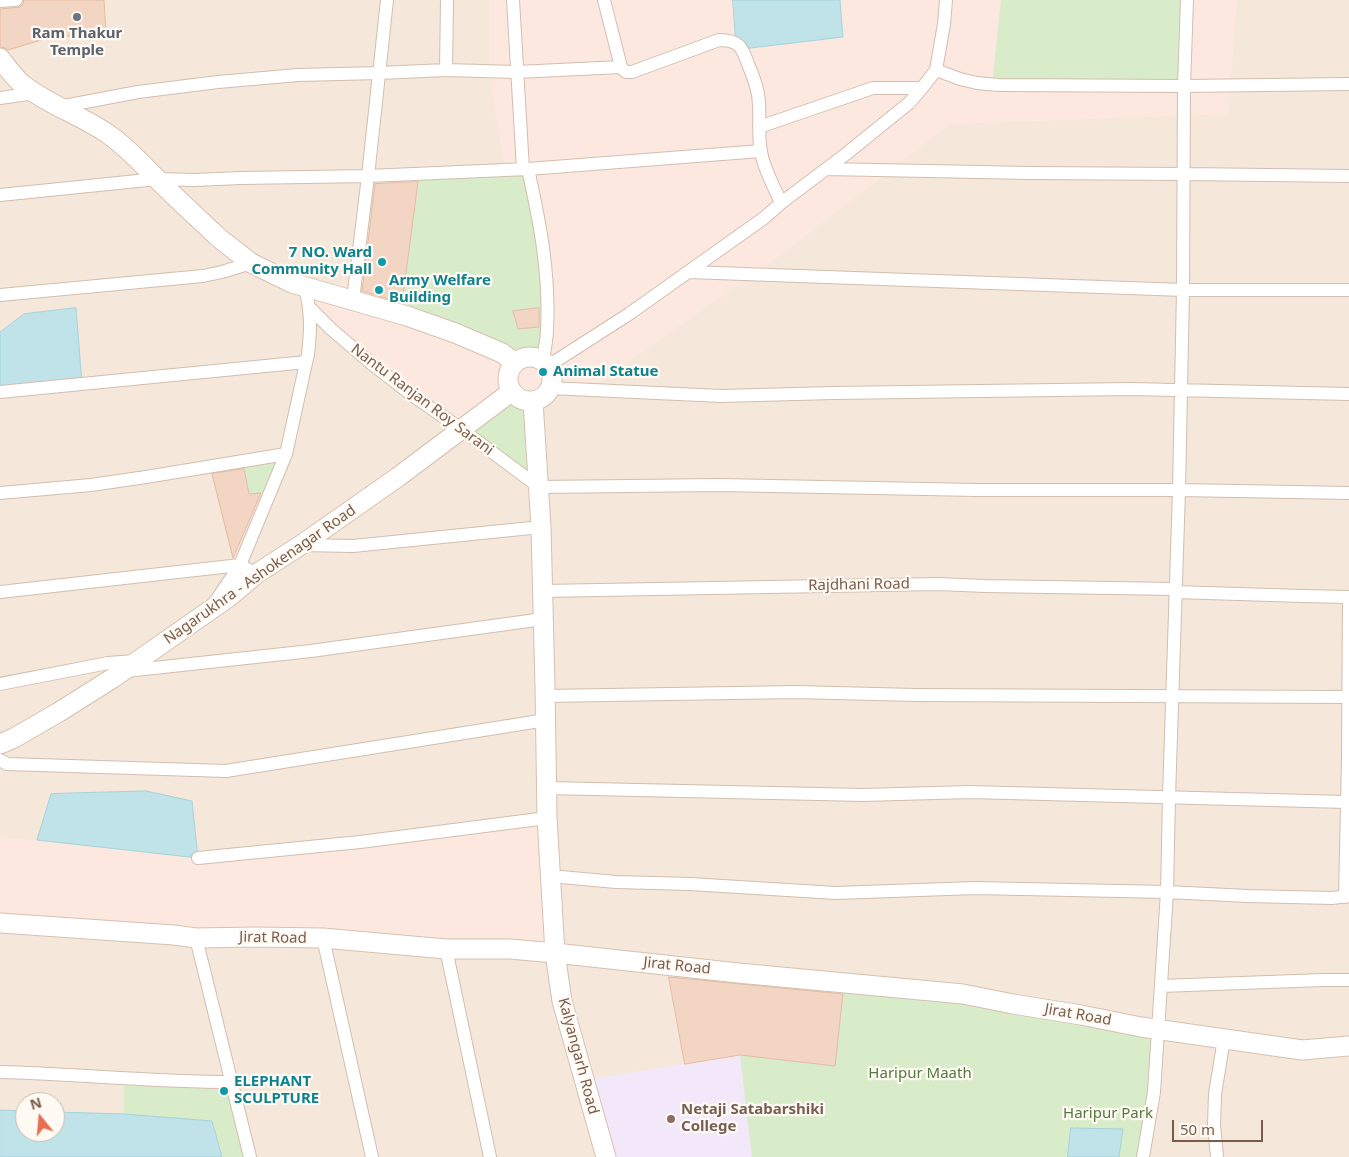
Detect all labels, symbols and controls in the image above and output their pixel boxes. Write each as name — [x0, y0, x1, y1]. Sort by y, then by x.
marker: Ram Thakur Temple — [71, 11, 83, 23]
place label: Ram Thakur Temple — [32, 25, 122, 60]
place label: 7 NO. Ward Community Hall — [251, 244, 372, 279]
marker: 7 NO. Ward Community Hall — [376, 256, 388, 268]
place label: Army Welfare Building — [389, 272, 491, 307]
marker: Army Welfare Building — [373, 284, 385, 296]
street label: Nantu Ranjan Roy Sarani — [347, 340, 497, 460]
place label: Animal Statue — [553, 363, 659, 381]
marker: Animal Statue — [537, 366, 549, 378]
street label: Nagarukhra - Ashokenagar Road — [161, 502, 359, 648]
street label: Rajdhani Road — [808, 575, 910, 595]
street label: Jirat Road — [239, 928, 307, 948]
street label: Jirat Road — [642, 954, 712, 978]
street label: Kalyangarh Road — [554, 996, 602, 1116]
street label: Jirat Road — [1043, 1000, 1113, 1030]
park label: Haripur Maath — [868, 1065, 972, 1083]
place label: ELEPHANT SCULPTURE — [234, 1073, 319, 1108]
marker: ELEPHANT SCULPTURE — [218, 1085, 230, 1097]
north arrow — [15, 1092, 65, 1142]
text: N — [28, 1092, 44, 1114]
place label: Netaji Satabarshiki College — [681, 1101, 824, 1136]
park label: Haripur Park — [1063, 1105, 1153, 1123]
scale bar — [1174, 1110, 1265, 1142]
marker: Netaji Satabarshiki College — [665, 1113, 677, 1125]
text: 50 m — [1180, 1119, 1215, 1139]

